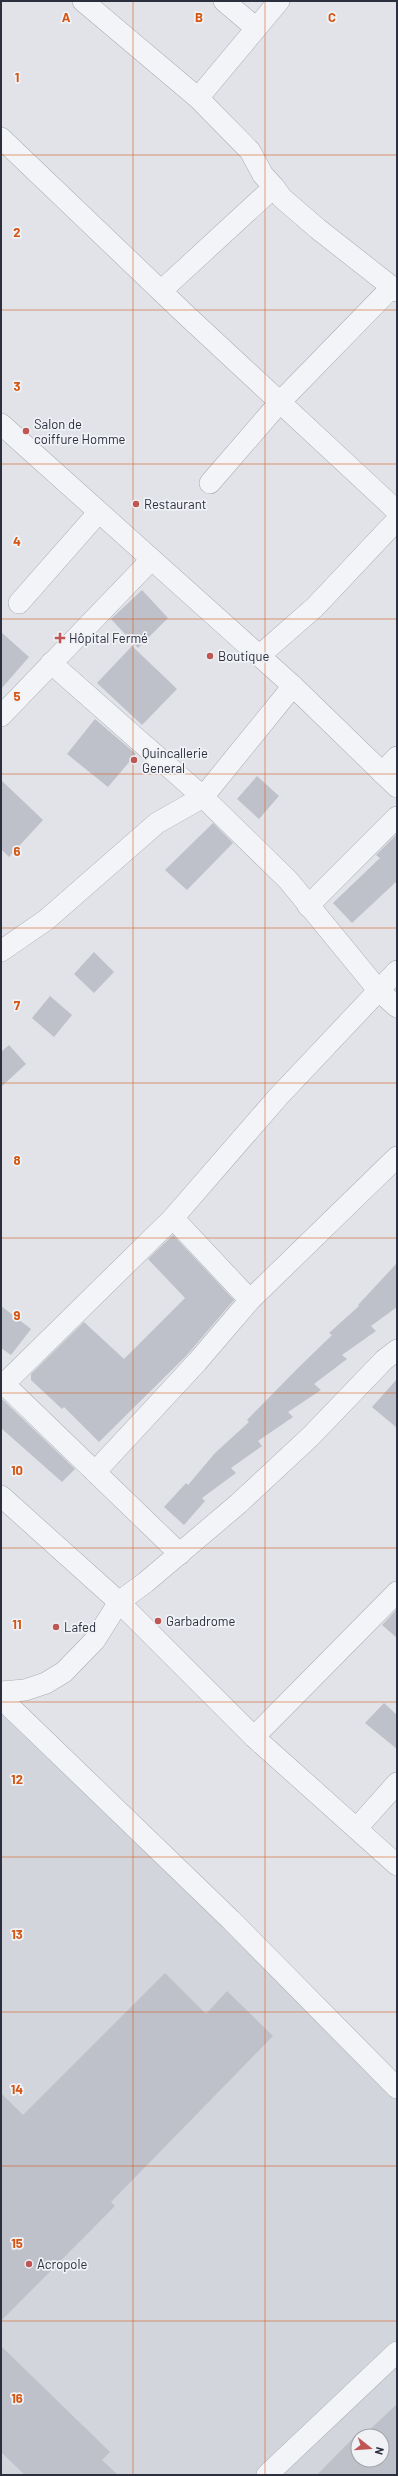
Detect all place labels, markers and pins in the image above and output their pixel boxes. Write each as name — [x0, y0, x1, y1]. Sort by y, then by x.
place label: Salon de coiffure Homme — [34, 416, 126, 447]
marker: Salon de coiffure Homme — [21, 426, 31, 436]
place label: Restaurant — [144, 496, 206, 512]
marker: Restaurant — [131, 499, 141, 509]
place label: Hôpital Fermé — [69, 630, 148, 646]
marker: Hôpital Fermé — [54, 632, 66, 644]
place label: Boutique — [218, 648, 269, 664]
marker: Boutique — [205, 651, 215, 661]
place label: Quincallerie General — [142, 745, 208, 776]
marker: Quincallerie General — [129, 755, 139, 765]
place label: Garbadrome — [166, 1613, 236, 1629]
marker: Garbadrome — [153, 1616, 163, 1626]
place label: Lafed — [64, 1619, 96, 1635]
marker: Lafed — [51, 1622, 61, 1632]
place label: Acropole — [37, 2256, 87, 2272]
marker: Acropole — [24, 2259, 34, 2269]

